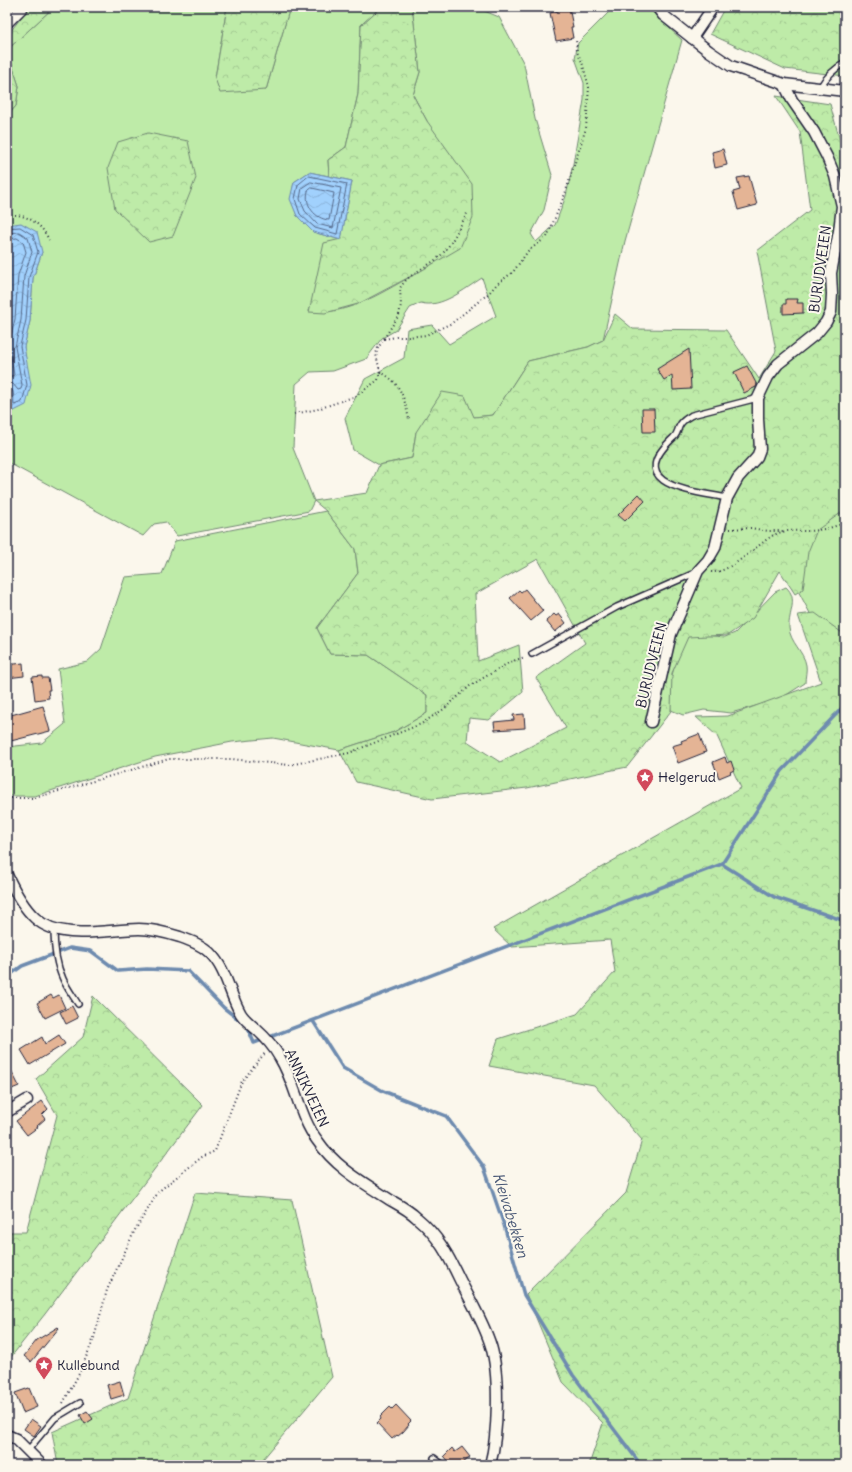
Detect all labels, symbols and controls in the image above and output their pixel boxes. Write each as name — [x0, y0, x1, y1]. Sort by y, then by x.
street label: BURUDVEIEN — [805, 224, 835, 314]
street label: BURUDVEIEN — [632, 620, 670, 710]
place icon: Helgerud — [635, 767, 655, 792]
place label: Helgerud — [658, 768, 716, 786]
street label: ANNIKVEIEN — [281, 1046, 333, 1130]
water label: Kleivabekken — [489, 1170, 533, 1260]
place icon: Kullebund — [34, 1355, 54, 1380]
place label: Kullebund — [57, 1356, 120, 1374]

